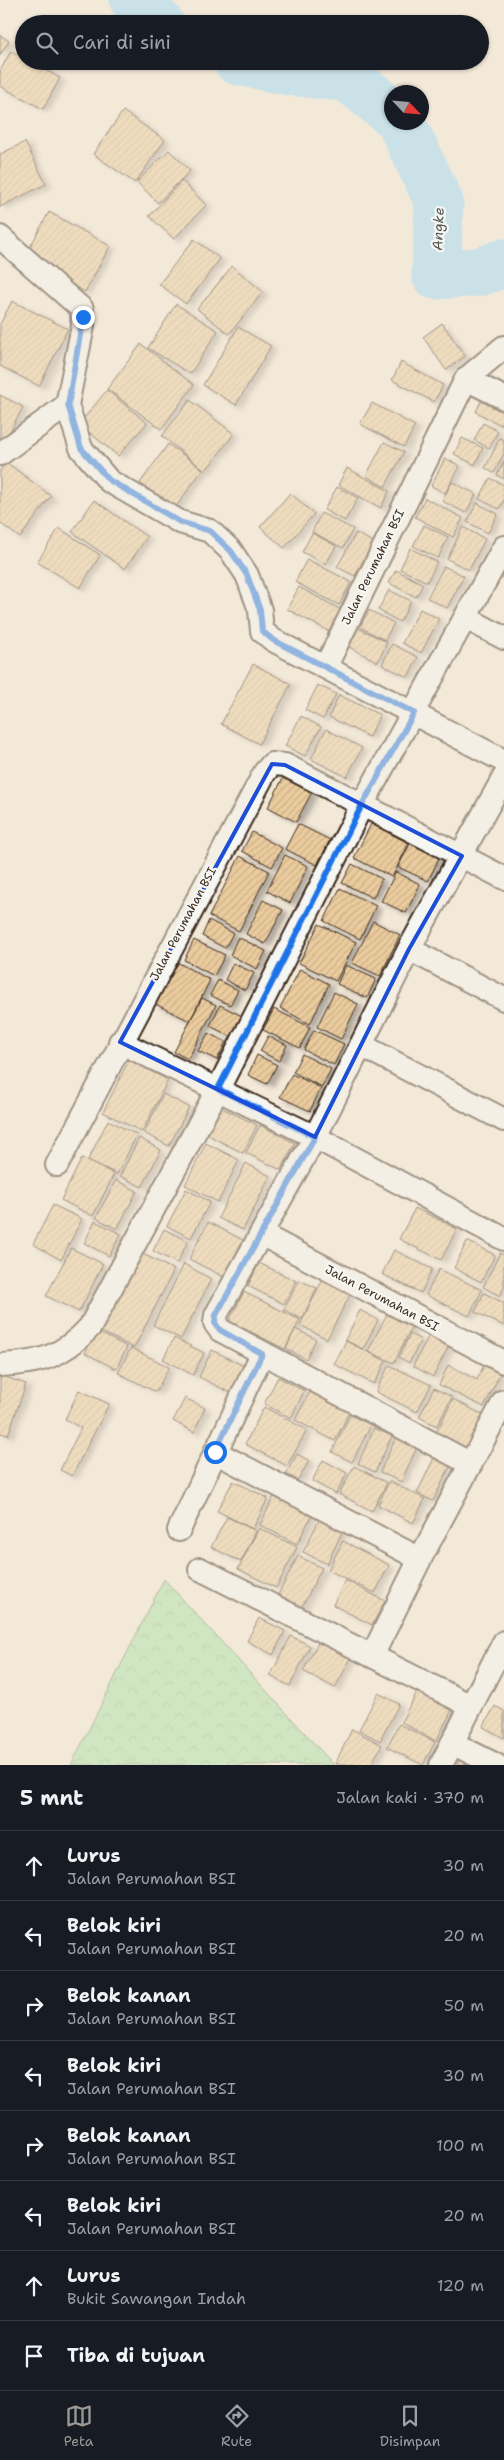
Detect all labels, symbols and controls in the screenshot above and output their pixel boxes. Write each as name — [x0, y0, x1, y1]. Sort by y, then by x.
search box — [15, 15, 489, 70]
icon: search — [33, 29, 61, 57]
text: Cari di sini — [73, 30, 171, 55]
north arrow — [384, 85, 429, 130]
water label: Angke — [428, 207, 448, 251]
route end — [72, 306, 95, 329]
street label: Jalan Perumahan BSI — [338, 506, 408, 627]
street label: Jalan Perumahan BSI — [146, 864, 220, 984]
street label: Jalan Perumahan BSI — [322, 1261, 442, 1335]
route start — [204, 1441, 227, 1464]
text: 5 mnt — [20, 1784, 83, 1812]
text: Jalan kaki · 370 m — [336, 1787, 484, 1808]
text: Lurus — [67, 1843, 121, 1868]
icon: ahead — [20, 1852, 48, 1880]
text: 30 m — [443, 1855, 484, 1876]
text: Jalan Perumahan BSI — [67, 1868, 236, 1889]
text: Belok kiri — [67, 1913, 161, 1938]
icon: left — [20, 1922, 48, 1950]
text: 20 m — [443, 1925, 484, 1946]
text: Jalan Perumahan BSI — [67, 1938, 236, 1959]
text: Belok kanan — [67, 1983, 191, 2008]
icon: right — [20, 1992, 48, 2020]
text: 50 m — [444, 1995, 484, 2016]
text: Jalan Perumahan BSI — [67, 2008, 236, 2029]
text: Belok kiri — [67, 2053, 161, 2078]
icon: left — [20, 2062, 48, 2090]
text: 30 m — [443, 2065, 484, 2086]
text: Jalan Perumahan BSI — [67, 2078, 236, 2099]
text: Belok kanan — [67, 2123, 191, 2148]
icon: right — [20, 2132, 48, 2160]
text: 100 m — [436, 2135, 484, 2156]
text: Jalan Perumahan BSI — [67, 2148, 236, 2169]
text: Belok kiri — [67, 2193, 161, 2218]
icon: left — [20, 2202, 48, 2230]
text: 20 m — [443, 2205, 484, 2226]
text: Jalan Perumahan BSI — [67, 2218, 236, 2239]
text: Lurus — [67, 2263, 121, 2288]
icon: ahead — [20, 2272, 48, 2300]
text: 120 m — [437, 2275, 484, 2296]
text: Bukit Sawangan Indah — [67, 2288, 246, 2309]
icon: arrive — [20, 2342, 48, 2370]
text: Tiba di tujuan — [67, 2343, 205, 2368]
tab: Peta — [64, 2402, 94, 2450]
tab: Rute — [221, 2402, 252, 2450]
tab: Disimpan — [380, 2402, 440, 2450]

